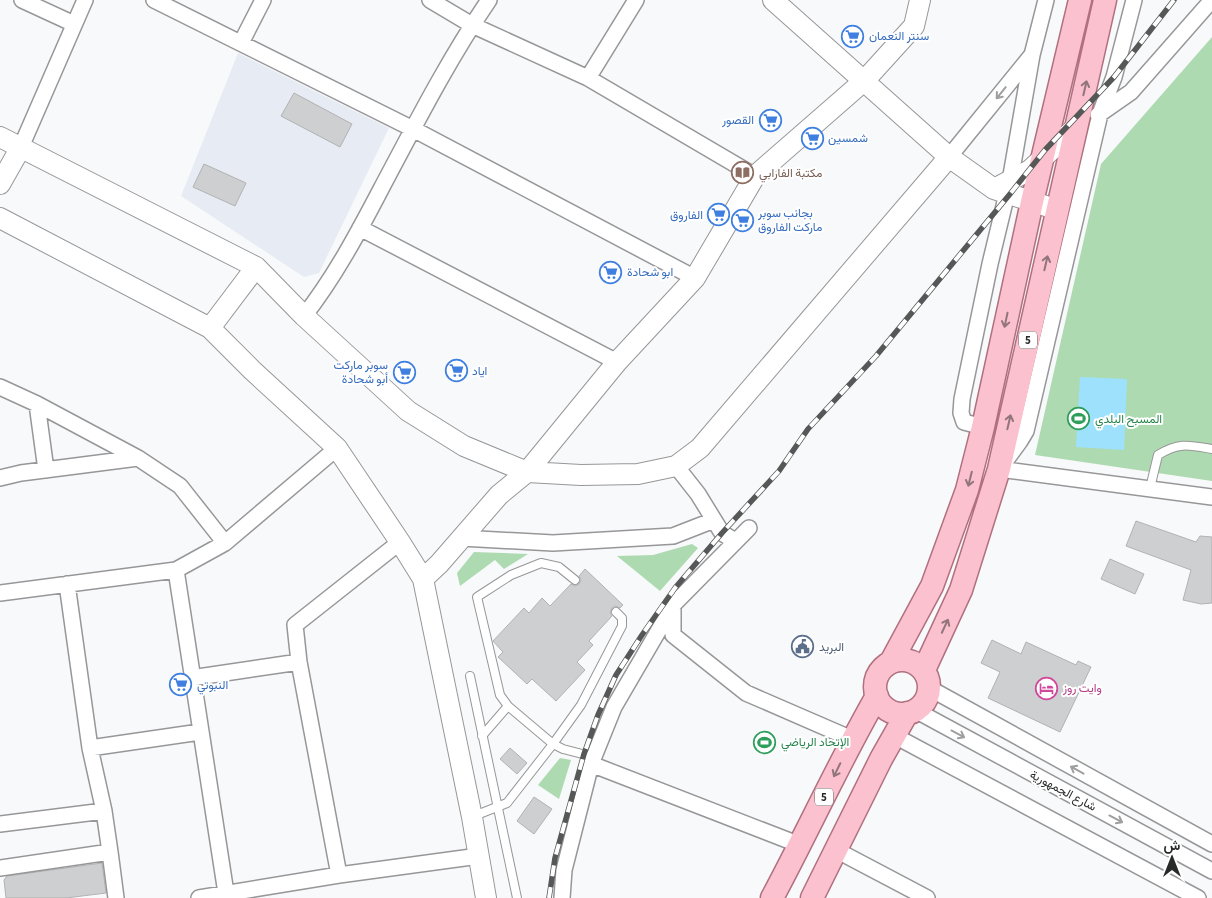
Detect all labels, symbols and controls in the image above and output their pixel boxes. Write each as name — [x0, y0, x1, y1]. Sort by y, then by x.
supermarket icon: سنتر النعمان — [841, 24, 865, 48]
place label: سنتر النعمان — [869, 28, 929, 45]
one-way arrow — [1081, 80, 1090, 96]
one-way arrow — [996, 86, 1007, 99]
supermarket icon: القصور — [758, 108, 782, 132]
place label: القصور — [721, 112, 754, 129]
supermarket icon: شمسين — [800, 126, 824, 150]
place label: شمسين — [828, 130, 868, 147]
library icon: مكتبة الفارابي — [731, 161, 755, 185]
place label: مكتبة الفارابي — [759, 165, 822, 183]
supermarket icon: الفاروق — [707, 203, 731, 227]
place label: بجانب سوبر ماركت الفاروق — [757, 205, 822, 236]
place label: الفاروق — [670, 207, 703, 224]
supermarket icon: بجانب سوبر ماركت الفاروق — [730, 208, 754, 232]
one-way arrow — [1041, 256, 1051, 272]
supermarket icon: ابو شحادة — [599, 260, 623, 284]
place label: ابو شحادة — [627, 264, 673, 281]
one-way arrow — [1001, 312, 1010, 328]
road number: 5 — [1019, 332, 1037, 348]
place label: سوبر ماركت أبو شحادة — [334, 357, 388, 388]
supermarket icon: اياد — [444, 359, 468, 383]
supermarket icon: سوبر ماركت أبو شحادة — [392, 360, 416, 384]
place label: اياد — [472, 363, 487, 380]
sports icon: المسبح البلدي — [1067, 407, 1091, 431]
place label: المسبح البلدي — [1095, 411, 1162, 429]
one-way arrow — [1005, 414, 1015, 430]
one-way arrow — [965, 470, 974, 486]
one-way arrow — [940, 619, 950, 634]
public building icon: البريد — [791, 635, 815, 659]
place label: البريد — [819, 639, 844, 656]
supermarket icon: النبوتي — [169, 673, 193, 697]
hotel icon: وايت روز — [1035, 676, 1059, 700]
place label: النبوتي — [197, 677, 228, 695]
place label: وايت روز — [1062, 680, 1102, 697]
one-way arrow — [950, 729, 965, 739]
sports icon: الإتحاد الرياضي — [753, 730, 777, 754]
place label: الإتحاد الرياضي — [781, 734, 849, 752]
one-way arrow — [832, 762, 842, 777]
one-way arrow — [1070, 765, 1085, 775]
street label: شارع الجمهورية — [1027, 766, 1099, 816]
road number: 5 — [815, 789, 833, 806]
one-way arrow — [1108, 815, 1123, 824]
north arrow — [1147, 833, 1197, 883]
text: ش — [1164, 836, 1181, 856]

